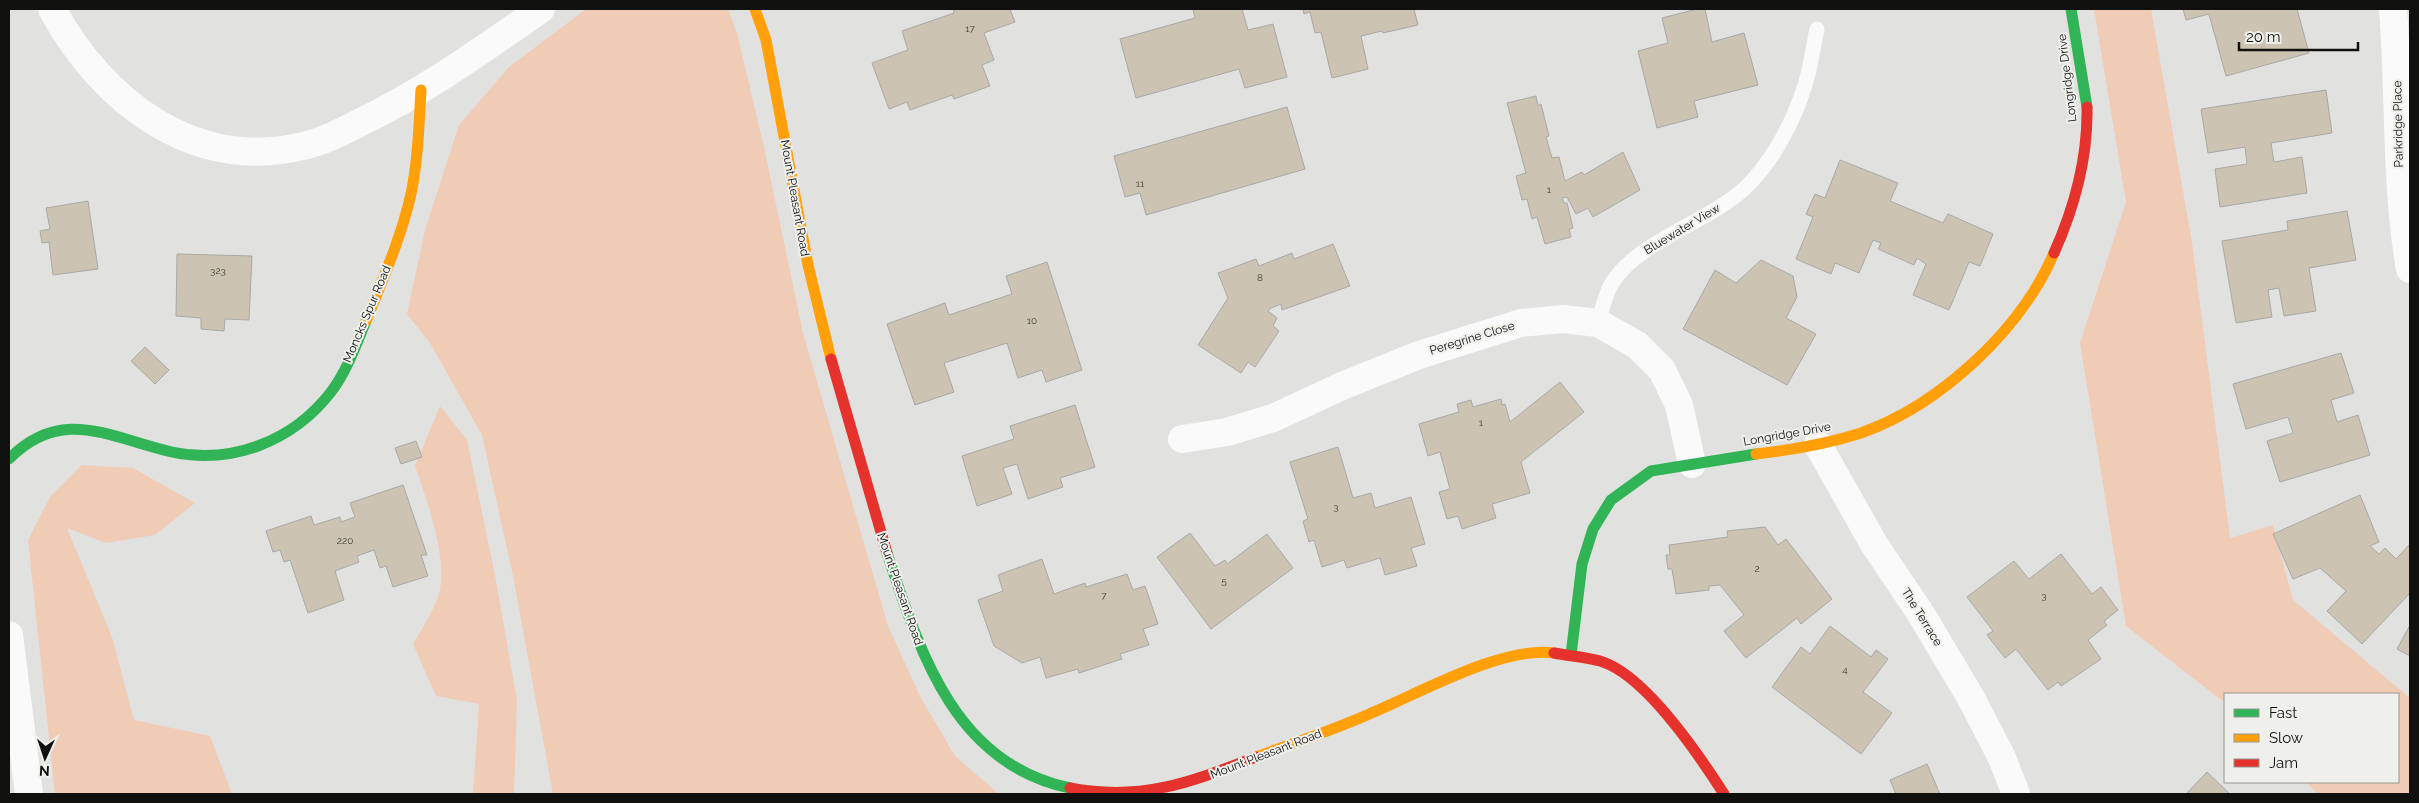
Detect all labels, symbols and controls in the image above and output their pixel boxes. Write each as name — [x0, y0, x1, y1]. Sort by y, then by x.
scale bar — [2239, 20, 2358, 52]
house number: 17 — [965, 23, 975, 34]
text: 20 m — [2246, 28, 2281, 46]
street label: Longridge Drive — [2055, 33, 2079, 123]
street label: Parkridge Place — [2390, 80, 2406, 168]
street label: Mount Pleasant Road — [778, 139, 812, 257]
house number: 11 — [1136, 178, 1145, 189]
house number: 1 — [1547, 184, 1552, 195]
street label: Bluewater View — [1641, 201, 1723, 257]
street label: Moncks Spur Road — [340, 263, 394, 365]
house number: 323 — [210, 265, 226, 276]
house number: 8 — [1257, 272, 1263, 283]
house number: 10 — [1027, 315, 1037, 326]
street label: Peregrine Close — [1428, 318, 1516, 358]
house number: 1 — [1479, 417, 1484, 428]
street label: Longridge Drive — [1742, 419, 1832, 449]
house number: 3 — [1333, 501, 1339, 512]
street label: Mount Pleasant Road — [874, 531, 926, 647]
house number: 220 — [337, 535, 353, 546]
house number: 2 — [1754, 563, 1760, 574]
house number: 5 — [1221, 575, 1227, 586]
street label: The Terrace — [1899, 585, 1945, 649]
house number: 7 — [1101, 590, 1107, 601]
house number: 3 — [2041, 590, 2047, 601]
house number: 4 — [1842, 664, 1848, 675]
legend — [2224, 693, 2399, 783]
text: Fast — [2269, 704, 2297, 722]
street label: Mount Pleasant Road — [1208, 726, 1324, 782]
text: Slow — [2269, 729, 2303, 747]
north arrow — [20, 733, 70, 783]
text: Jam — [2269, 754, 2298, 772]
text: N — [39, 763, 50, 779]

